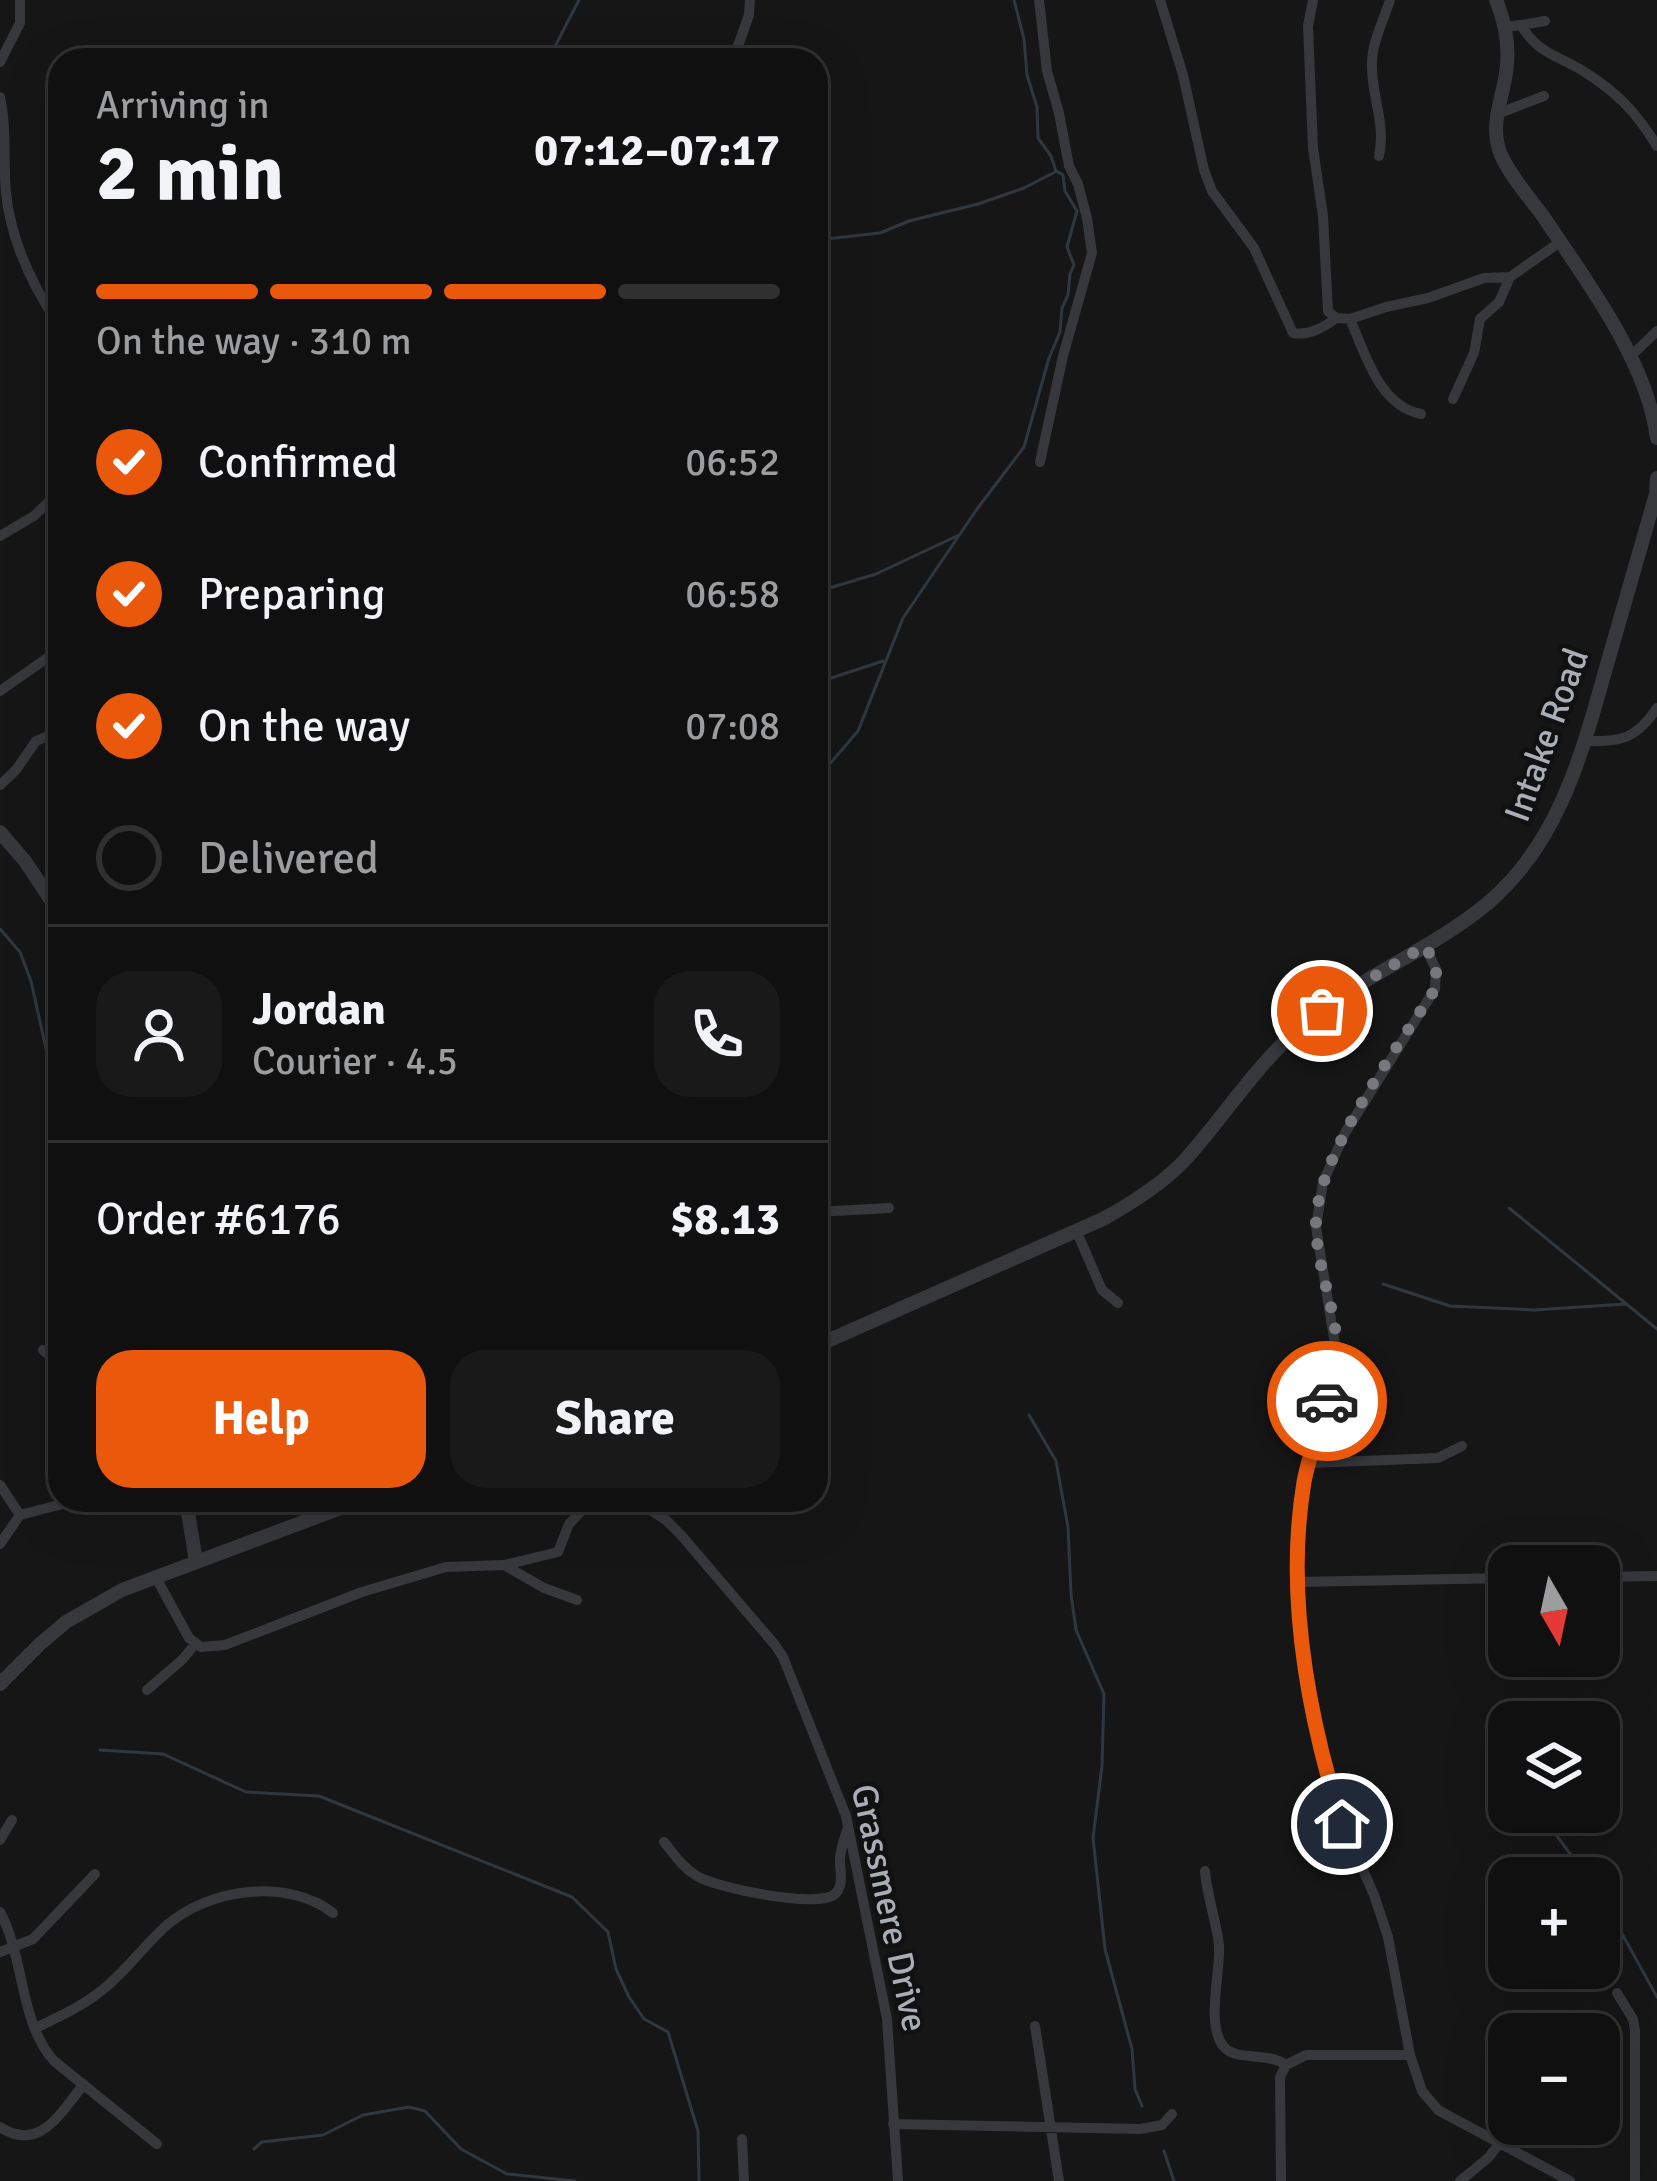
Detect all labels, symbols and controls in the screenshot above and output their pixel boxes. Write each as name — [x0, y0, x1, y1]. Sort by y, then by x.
text: Arriving in — [96, 81, 270, 129]
text: 07:12–07:17 — [534, 123, 780, 178]
text: 2 min — [96, 126, 284, 222]
text: On the way · 310 m — [96, 317, 412, 365]
icon: check — [96, 429, 162, 495]
text: Confirmed — [198, 435, 398, 490]
text: 06:52 — [685, 438, 780, 486]
icon: check — [96, 561, 162, 627]
text: Preparing — [198, 567, 386, 622]
text: 06:58 — [685, 570, 780, 618]
street label: Intake Road — [1495, 642, 1599, 828]
icon: check — [96, 693, 162, 759]
text: On the way — [198, 699, 410, 754]
text: 07:08 — [685, 702, 780, 750]
text: Delivered — [198, 831, 379, 886]
pin — [1271, 960, 1373, 1062]
button: person — [96, 971, 222, 1097]
button: phone — [654, 971, 780, 1097]
icon: bag — [1289, 978, 1355, 1044]
text: Jordan — [252, 982, 386, 1037]
text: Courier · 4.5 — [252, 1037, 458, 1085]
text: Order #6176 — [96, 1192, 341, 1247]
text: $8.13 — [670, 1192, 780, 1247]
courier — [1267, 1341, 1387, 1461]
button: Help — [96, 1350, 426, 1488]
button: Share — [450, 1350, 780, 1488]
icon: car — [1294, 1368, 1360, 1434]
north arrow — [1488, 1545, 1620, 1677]
map controls — [1488, 1545, 1620, 2145]
button: layers — [1488, 1701, 1620, 1833]
pin — [1291, 1773, 1393, 1875]
street label: Grassmere Drive — [841, 1780, 937, 2036]
icon: home — [1309, 1791, 1375, 1857]
button: + — [1488, 1857, 1620, 1989]
button: − — [1488, 2013, 1620, 2145]

